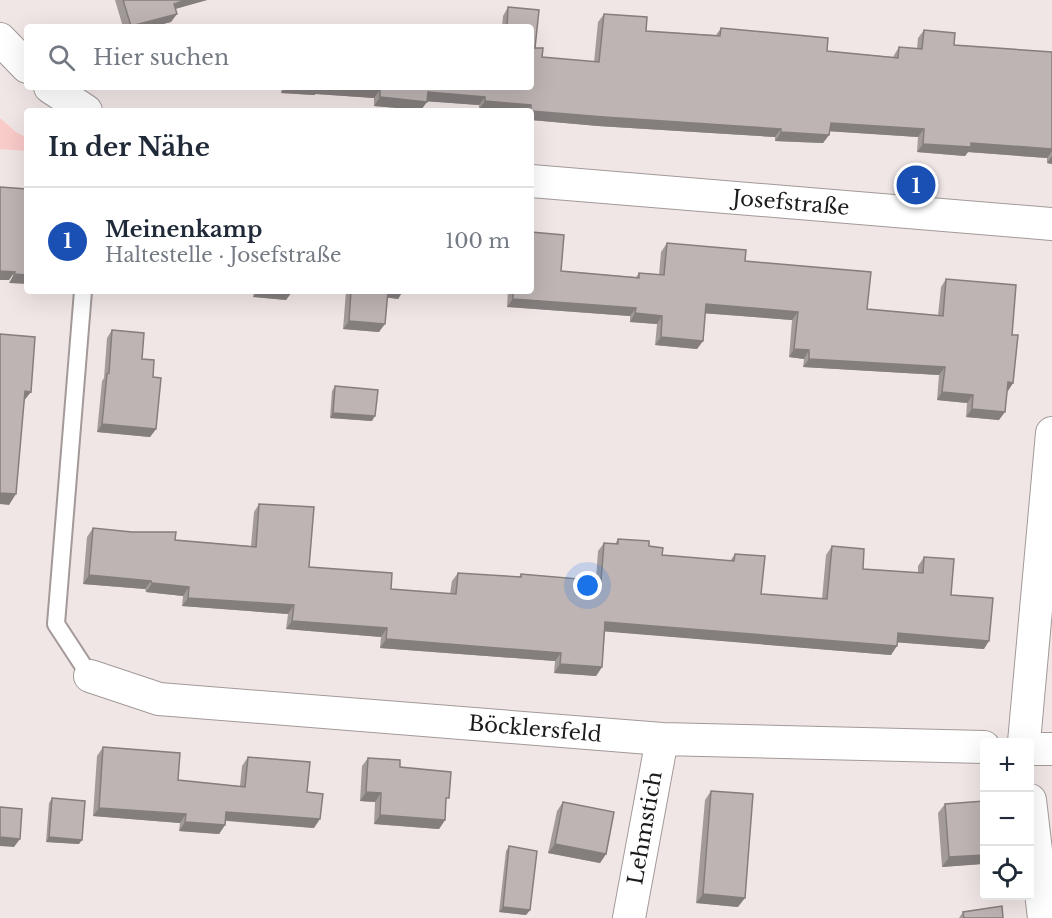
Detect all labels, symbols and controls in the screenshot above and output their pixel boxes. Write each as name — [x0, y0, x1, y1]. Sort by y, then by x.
search box — [24, 24, 534, 90]
icon: search — [45, 41, 78, 74]
text: Hier suchen — [93, 44, 229, 71]
text: In der Nähe — [48, 131, 210, 163]
pin: 1 — [896, 162, 936, 207]
street label: Josefstraße — [729, 185, 850, 221]
text: Meinenkamp — [105, 216, 262, 243]
text: 1 — [63, 229, 72, 253]
text: 100 m — [445, 229, 510, 253]
text: Haltestelle · Josefstraße — [105, 243, 341, 267]
your location — [573, 571, 602, 600]
street label: Böcklersfeld — [467, 710, 603, 748]
map controls — [980, 738, 1034, 900]
button: + — [980, 738, 1034, 792]
street label: Lehmstich — [622, 769, 668, 887]
button: − — [980, 792, 1034, 846]
button: locate — [980, 846, 1034, 900]

